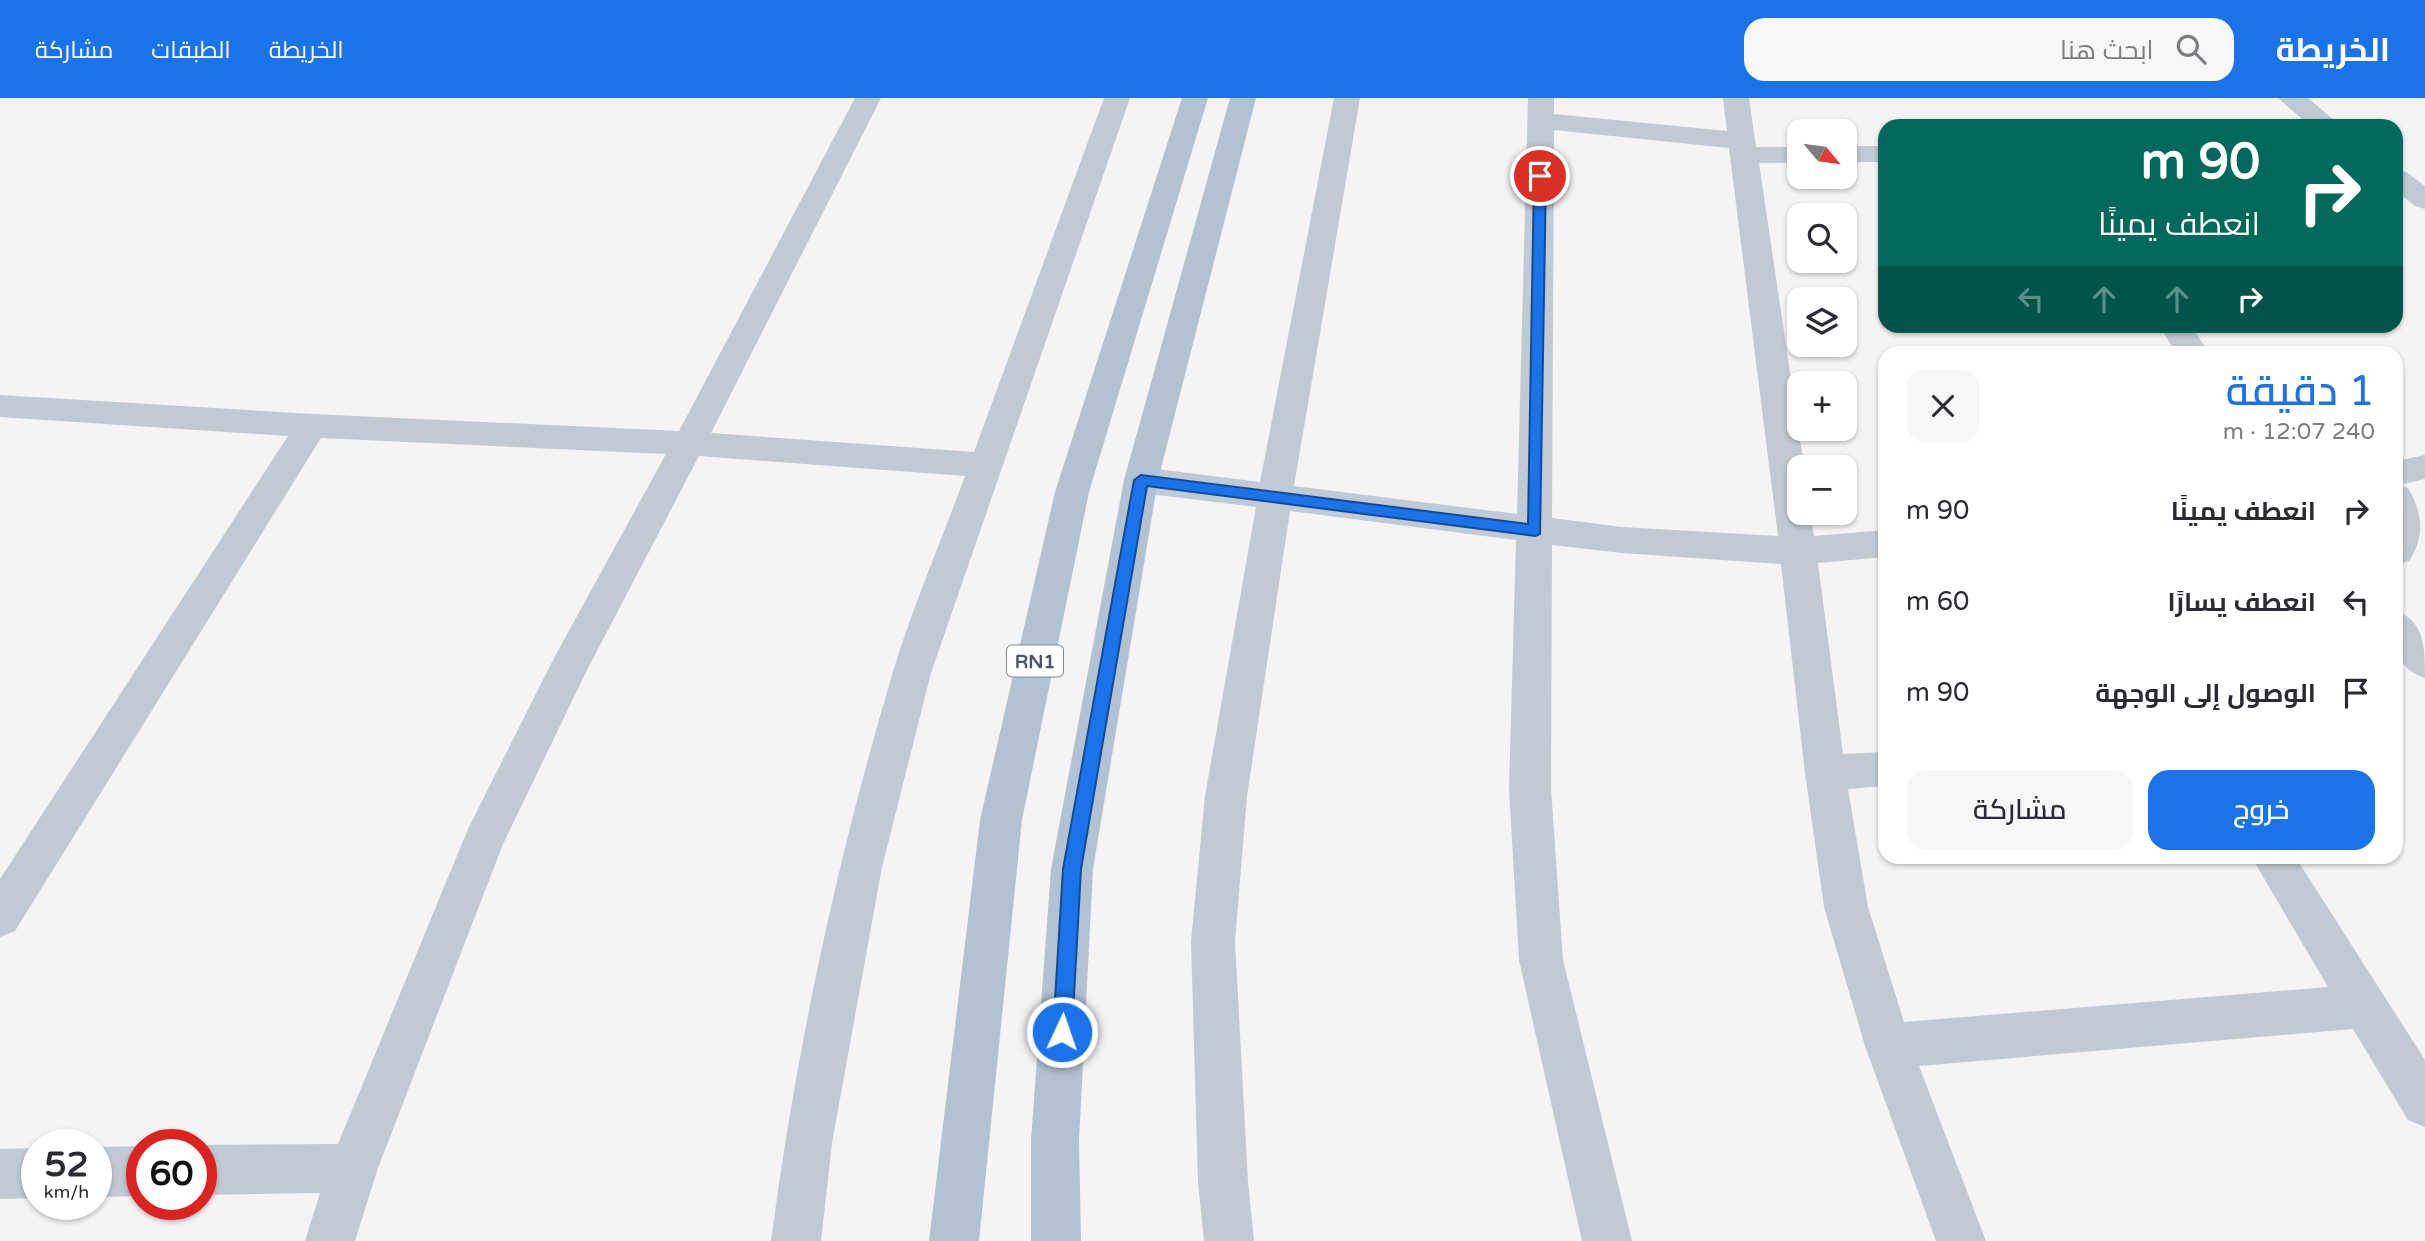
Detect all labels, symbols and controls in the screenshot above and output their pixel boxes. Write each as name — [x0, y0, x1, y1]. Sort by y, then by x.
search box — [1744, 18, 2234, 81]
icon: search — [2172, 30, 2210, 68]
text: الخريطة — [2276, 31, 2390, 70]
text: ابحث هنا — [2060, 35, 2154, 66]
text: مشاركة — [35, 36, 113, 65]
text: الطبقات — [151, 36, 231, 65]
text: الخريطة — [269, 36, 344, 65]
north arrow — [1787, 119, 1857, 189]
map controls — [1787, 119, 1857, 525]
text: 90 m — [2141, 133, 2260, 192]
pin — [1510, 146, 1570, 206]
icon: right — [2284, 147, 2375, 238]
icon: arrive — [1521, 157, 1559, 195]
button: search — [1787, 203, 1857, 273]
text: انعطف يمينًا — [2098, 206, 2260, 244]
icon: left — [2012, 280, 2050, 318]
icon: ahead — [2085, 280, 2123, 318]
icon: ahead — [2158, 280, 2196, 318]
icon: right — [2231, 280, 2269, 318]
button: layers — [1787, 287, 1857, 357]
text: 1 دقيقة — [2226, 366, 2375, 417]
button: close — [1906, 369, 1980, 443]
button: + — [1787, 371, 1857, 441]
text: 240 m · 12:07 — [2223, 418, 2375, 446]
button: − — [1787, 455, 1857, 525]
icon: right — [2337, 492, 2375, 530]
text: 90 m — [1906, 495, 1969, 526]
text: انعطف يمينًا — [2171, 496, 2316, 527]
icon: left — [2337, 583, 2375, 621]
text: 60 m — [1906, 586, 1969, 617]
text: انعطف يسارًا — [2167, 587, 2316, 618]
road number: RN1 — [1007, 646, 1063, 676]
icon: arrive — [2337, 674, 2375, 712]
text: 90 m — [1906, 677, 1969, 708]
text: الوصول إلى الوجهة — [2095, 678, 2316, 709]
button: مشاركة — [1906, 770, 2134, 850]
button: خروج — [2148, 770, 2375, 850]
position arrow — [1025, 995, 1099, 1069]
speed limit sign: 60 — [126, 1129, 217, 1220]
text: 52 — [45, 1144, 88, 1186]
text: km/h — [44, 1181, 89, 1203]

